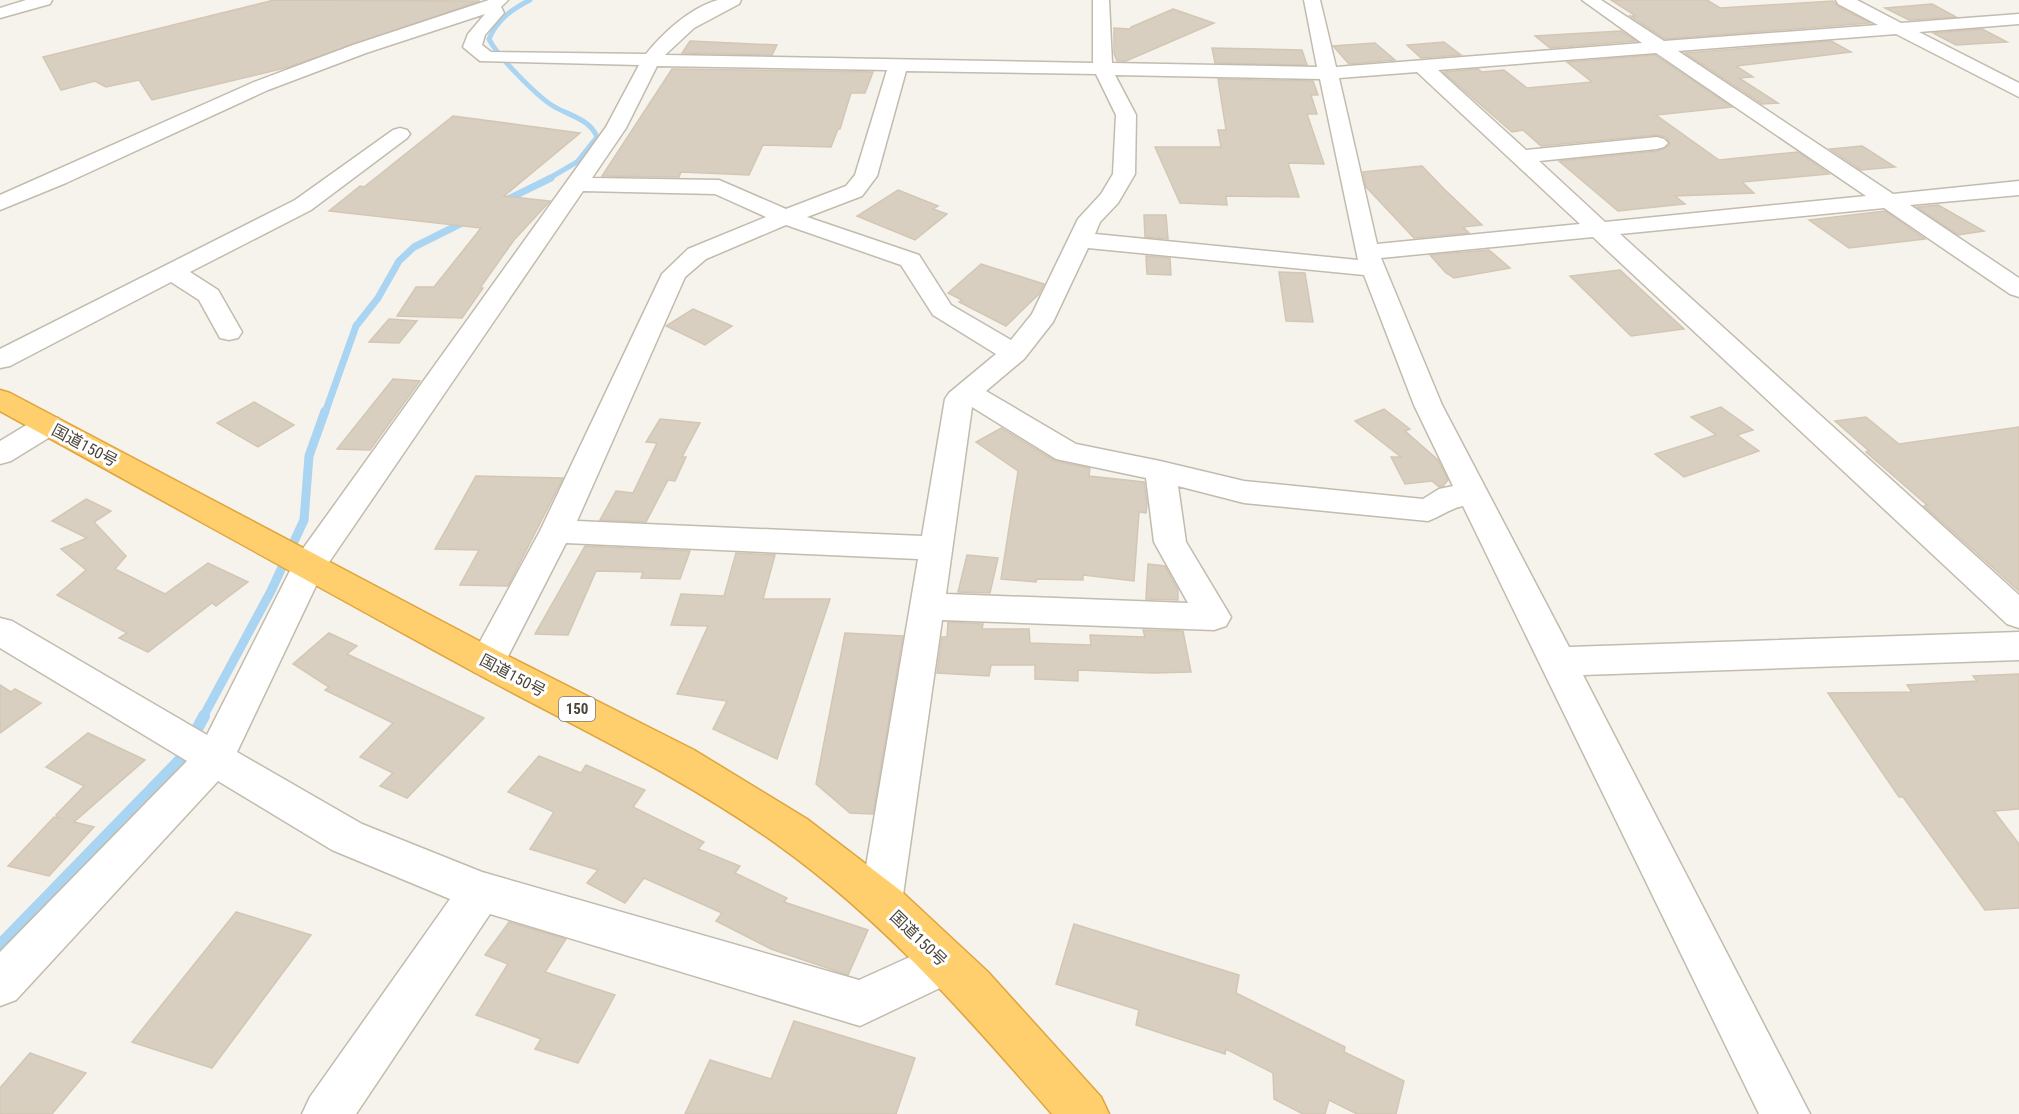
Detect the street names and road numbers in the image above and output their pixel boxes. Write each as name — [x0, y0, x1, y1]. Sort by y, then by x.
street label: 国道150号 — [49, 420, 121, 471]
street label: 国道150号 — [477, 650, 549, 701]
road number: 150 — [559, 697, 595, 721]
street label: 国道150号 — [886, 907, 951, 970]

